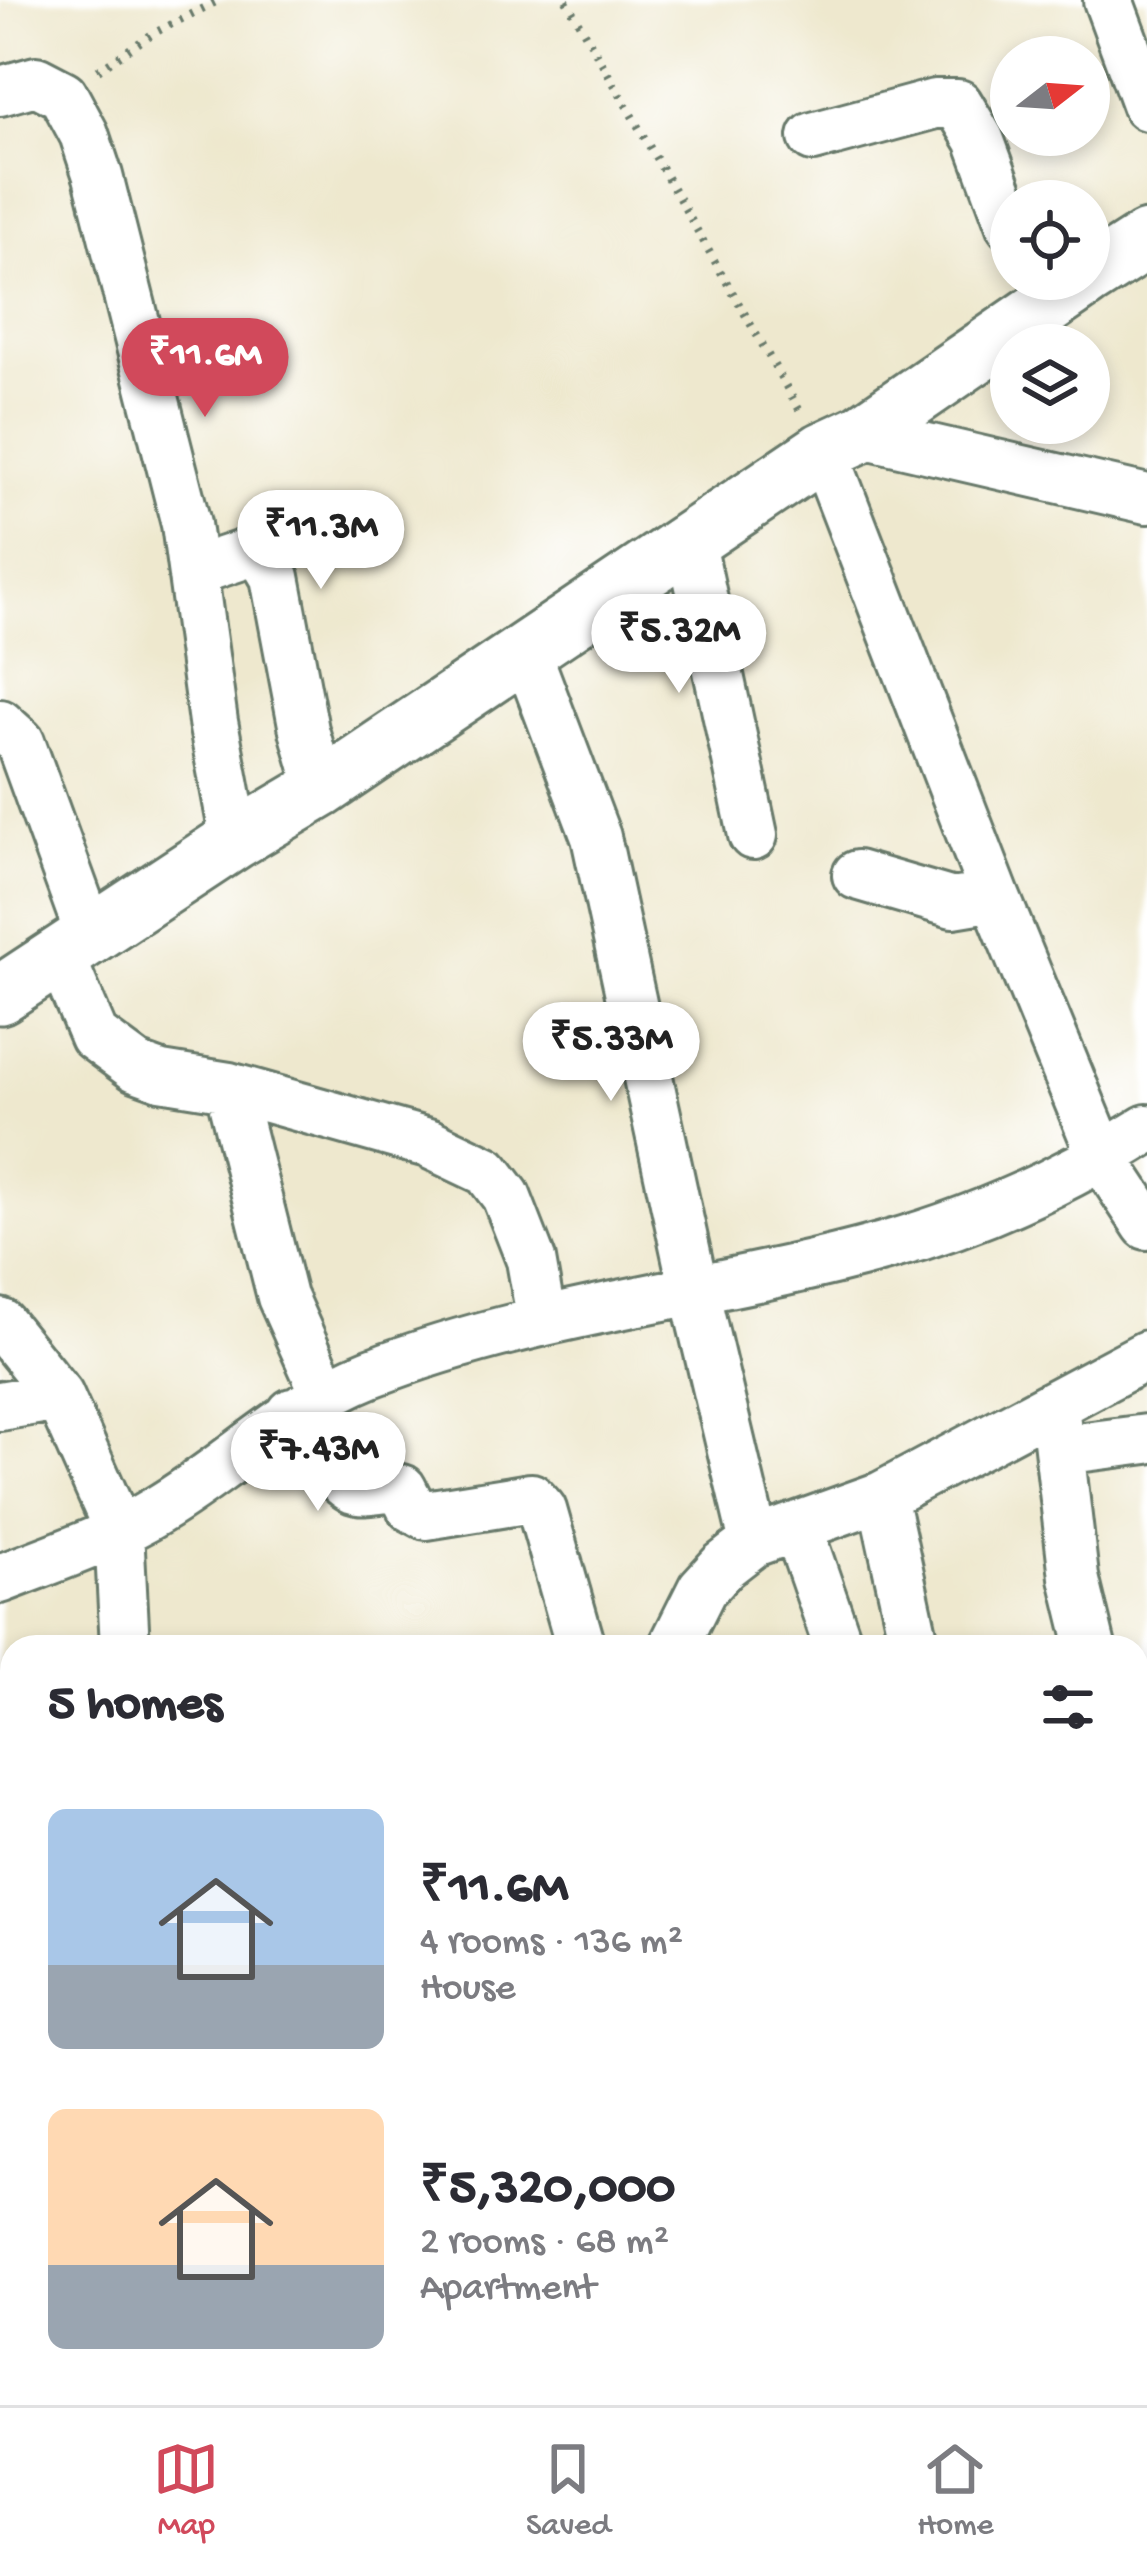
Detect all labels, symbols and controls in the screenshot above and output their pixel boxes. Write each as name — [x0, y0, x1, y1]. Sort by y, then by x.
north arrow — [990, 36, 1110, 156]
map controls — [990, 36, 1110, 444]
button: locate — [990, 180, 1110, 300]
pin: ₹11.6M — [107, 318, 303, 420]
button: layers — [990, 324, 1110, 444]
text: ₹11.6M — [149, 334, 261, 380]
pin: ₹11.3M — [223, 490, 419, 592]
text: ₹11.3M — [264, 506, 378, 552]
pin: ₹5.32M — [581, 594, 777, 696]
text: ₹5.32M — [618, 610, 740, 656]
pin: ₹5.33M — [513, 1002, 709, 1104]
text: ₹5.33M — [550, 1018, 672, 1064]
pin: ₹7.43M — [220, 1412, 416, 1514]
text: ₹7.43M — [258, 1428, 378, 1474]
icon: filters — [1035, 1674, 1101, 1740]
text: 5 homes — [48, 1677, 222, 1737]
icon: home — [144, 1857, 288, 2001]
text: ₹11.6M — [420, 1861, 568, 1921]
text: 4 rooms · 136 m² — [420, 1921, 683, 1967]
text: House — [420, 1967, 515, 2013]
icon: home — [144, 2157, 288, 2301]
text: ₹5,320,000 — [420, 2161, 675, 2221]
text: 2 rooms · 68 m² — [420, 2221, 669, 2267]
text: Apartment — [420, 2267, 596, 2313]
tab: Map — [153, 2436, 219, 2546]
tab: Saved — [526, 2436, 611, 2546]
tab: Home — [917, 2436, 994, 2546]

